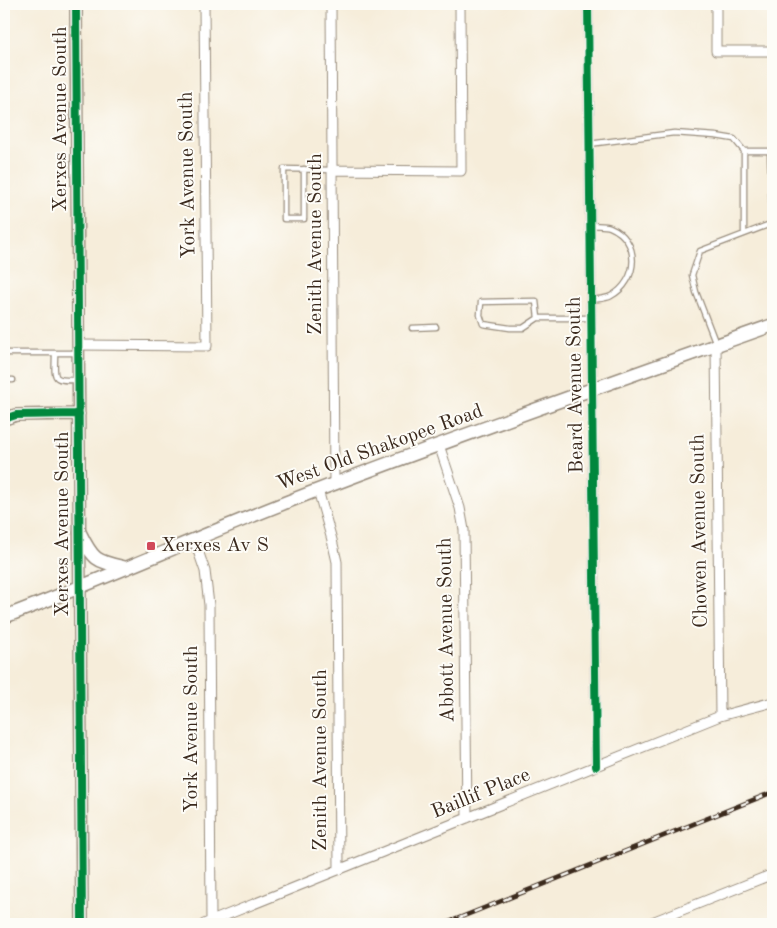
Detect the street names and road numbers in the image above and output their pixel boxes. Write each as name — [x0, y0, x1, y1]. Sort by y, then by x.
street label: Xerxes Avenue South — [51, 26, 71, 212]
street label: York Avenue South — [177, 91, 199, 259]
street label: Zenith Avenue South — [306, 153, 326, 335]
street label: Beard Avenue South — [564, 296, 588, 474]
street label: West Old Shakopee Road — [274, 401, 486, 495]
street label: Xerxes Avenue South — [53, 431, 73, 617]
street label: Chowen Avenue South — [688, 434, 712, 628]
street label: Abbott Avenue South — [435, 537, 459, 723]
street label: York Avenue South — [182, 645, 202, 813]
street label: Zenith Avenue South — [311, 669, 331, 851]
street label: Baillif Place — [429, 765, 533, 823]

